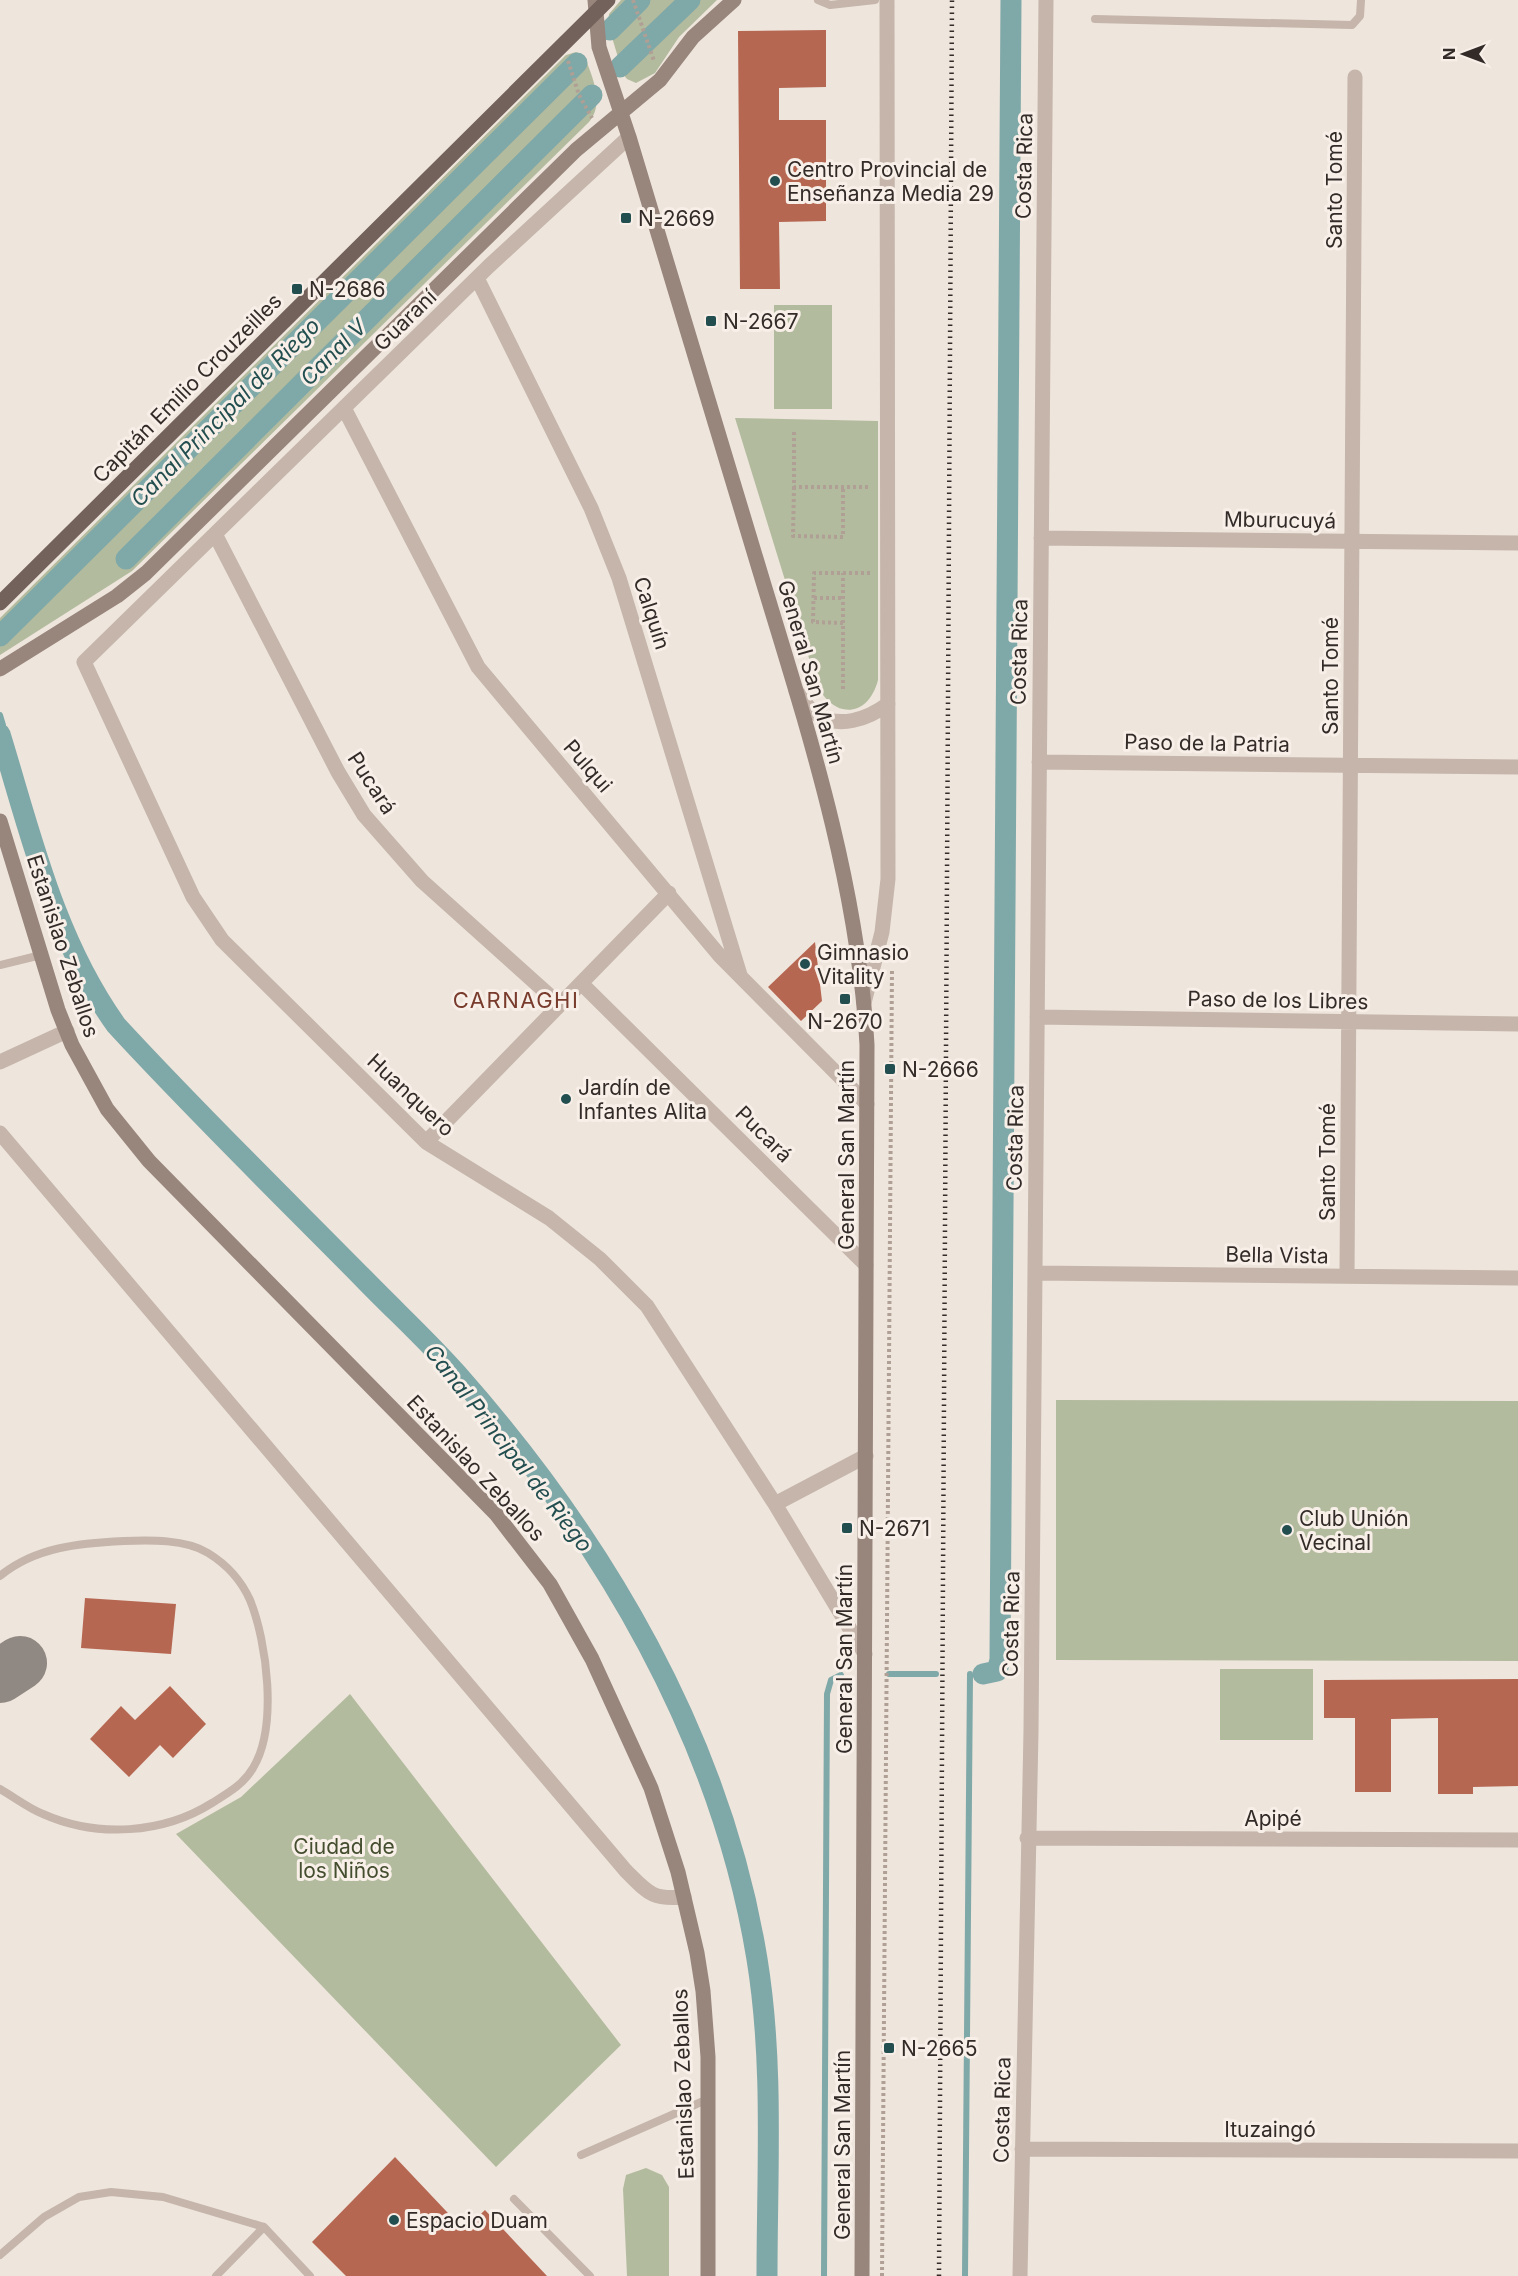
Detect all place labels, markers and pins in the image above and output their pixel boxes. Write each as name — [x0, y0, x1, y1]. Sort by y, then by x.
place label: Centro Provincial de Enseñanza Media 29 — [787, 157, 994, 206]
marker: Centro Provincial de Enseñanza Media 29 — [768, 174, 782, 188]
place label: N-2669 — [638, 206, 715, 231]
marker: N-2669 — [619, 211, 633, 225]
place label: N-2686 — [309, 277, 386, 302]
marker: N-2686 — [290, 282, 304, 296]
place label: N-2667 — [723, 309, 799, 334]
marker: N-2667 — [704, 314, 718, 328]
place label: Gimnasio Vitality — [817, 940, 909, 989]
marker: Gimnasio Vitality — [798, 957, 812, 971]
marker: N-2670 — [838, 992, 852, 1006]
place label: N-2670 — [807, 1009, 883, 1034]
place label: N-2666 — [902, 1057, 979, 1082]
marker: N-2666 — [883, 1062, 897, 1076]
place label: Jardín de Infantes Alita — [578, 1075, 707, 1124]
marker: Jardín de Infantes Alita — [559, 1092, 573, 1106]
place label: Club Unión Vecinal — [1299, 1506, 1409, 1555]
place label: N-2671 — [859, 1516, 930, 1541]
marker: N-2671 — [840, 1521, 854, 1535]
marker: Club Unión Vecinal — [1280, 1523, 1294, 1537]
place label: N-2665 — [901, 2036, 977, 2061]
marker: N-2665 — [882, 2041, 896, 2055]
place label: Espacio Duam — [406, 2208, 548, 2233]
marker: Espacio Duam — [387, 2213, 401, 2227]

